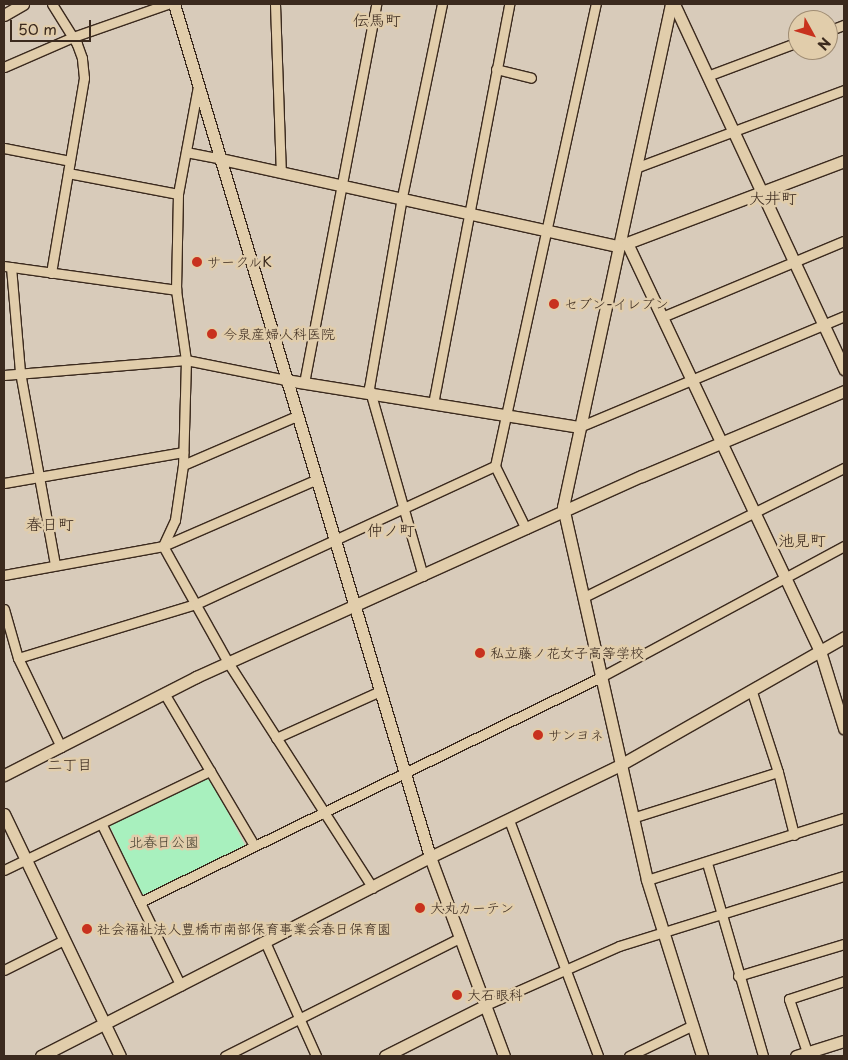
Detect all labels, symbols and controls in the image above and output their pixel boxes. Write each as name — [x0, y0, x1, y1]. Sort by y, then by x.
district label: 伝馬町 — [353, 9, 401, 29]
scale bar — [12, 10, 94, 42]
north arrow — [788, 10, 838, 60]
text: 50 m — [18, 17, 57, 40]
text: N — [813, 33, 836, 55]
district label: 大井町 — [749, 187, 797, 207]
place label: サークルK — [207, 254, 273, 270]
marker: サークルK — [191, 256, 203, 268]
place label: セブン-イレブン — [564, 296, 669, 312]
marker: セブン-イレブン — [548, 298, 560, 310]
place label: 今泉産婦人科医院 — [223, 326, 335, 342]
marker: 今泉産婦人科医院 — [205, 327, 219, 341]
district label: 春日町 — [26, 513, 74, 533]
district label: 仲ノ町 — [367, 519, 415, 539]
district label: 池見町 — [778, 529, 826, 549]
place label: 私立藤ノ花女子高等学校 — [490, 645, 644, 661]
marker: 私立藤ノ花女子高等学校 — [474, 647, 486, 659]
place label: サンヨネ — [548, 727, 604, 743]
marker: サンヨネ — [532, 729, 544, 741]
district label: 二丁目 — [48, 755, 92, 773]
park label: 北春日公園 — [129, 834, 199, 850]
place label: 大丸カーテン — [430, 900, 514, 916]
marker: 大丸カーテン — [414, 902, 426, 914]
place label: 社会福祉法人豊橋市南部保育事業会春日保育園 — [97, 921, 391, 937]
marker: 社会福祉法人豊橋市南部保育事業会春日保育園 — [81, 923, 93, 935]
place label: 大石眼科 — [467, 987, 523, 1003]
marker: 大石眼科 — [451, 989, 463, 1001]

